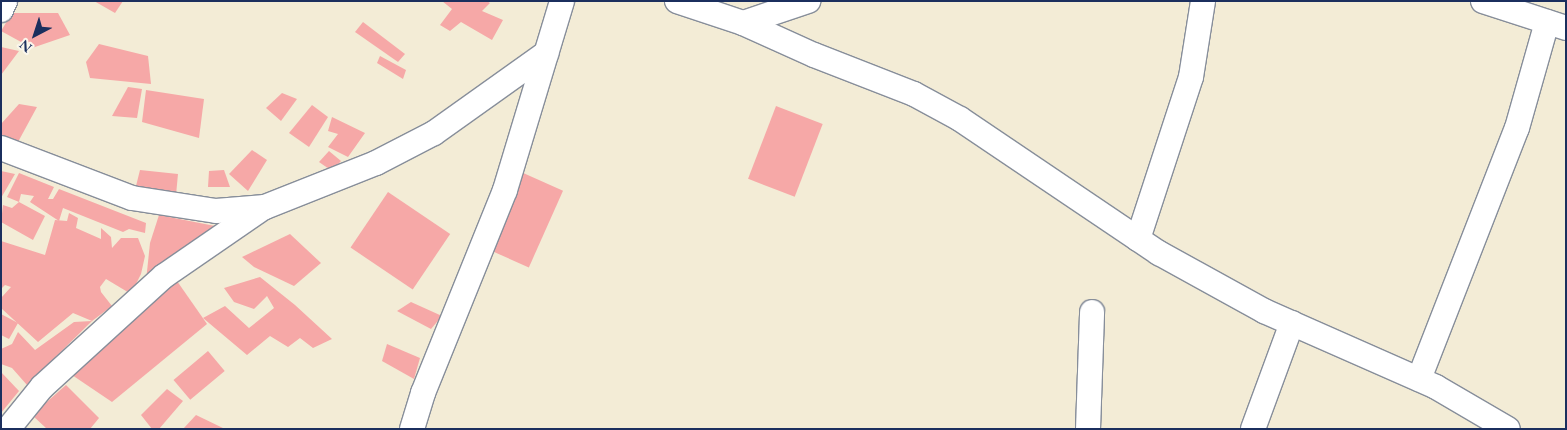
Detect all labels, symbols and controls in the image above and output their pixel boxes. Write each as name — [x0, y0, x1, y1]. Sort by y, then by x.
north arrow — [10, 10, 60, 60]
text: N — [15, 36, 35, 57]

